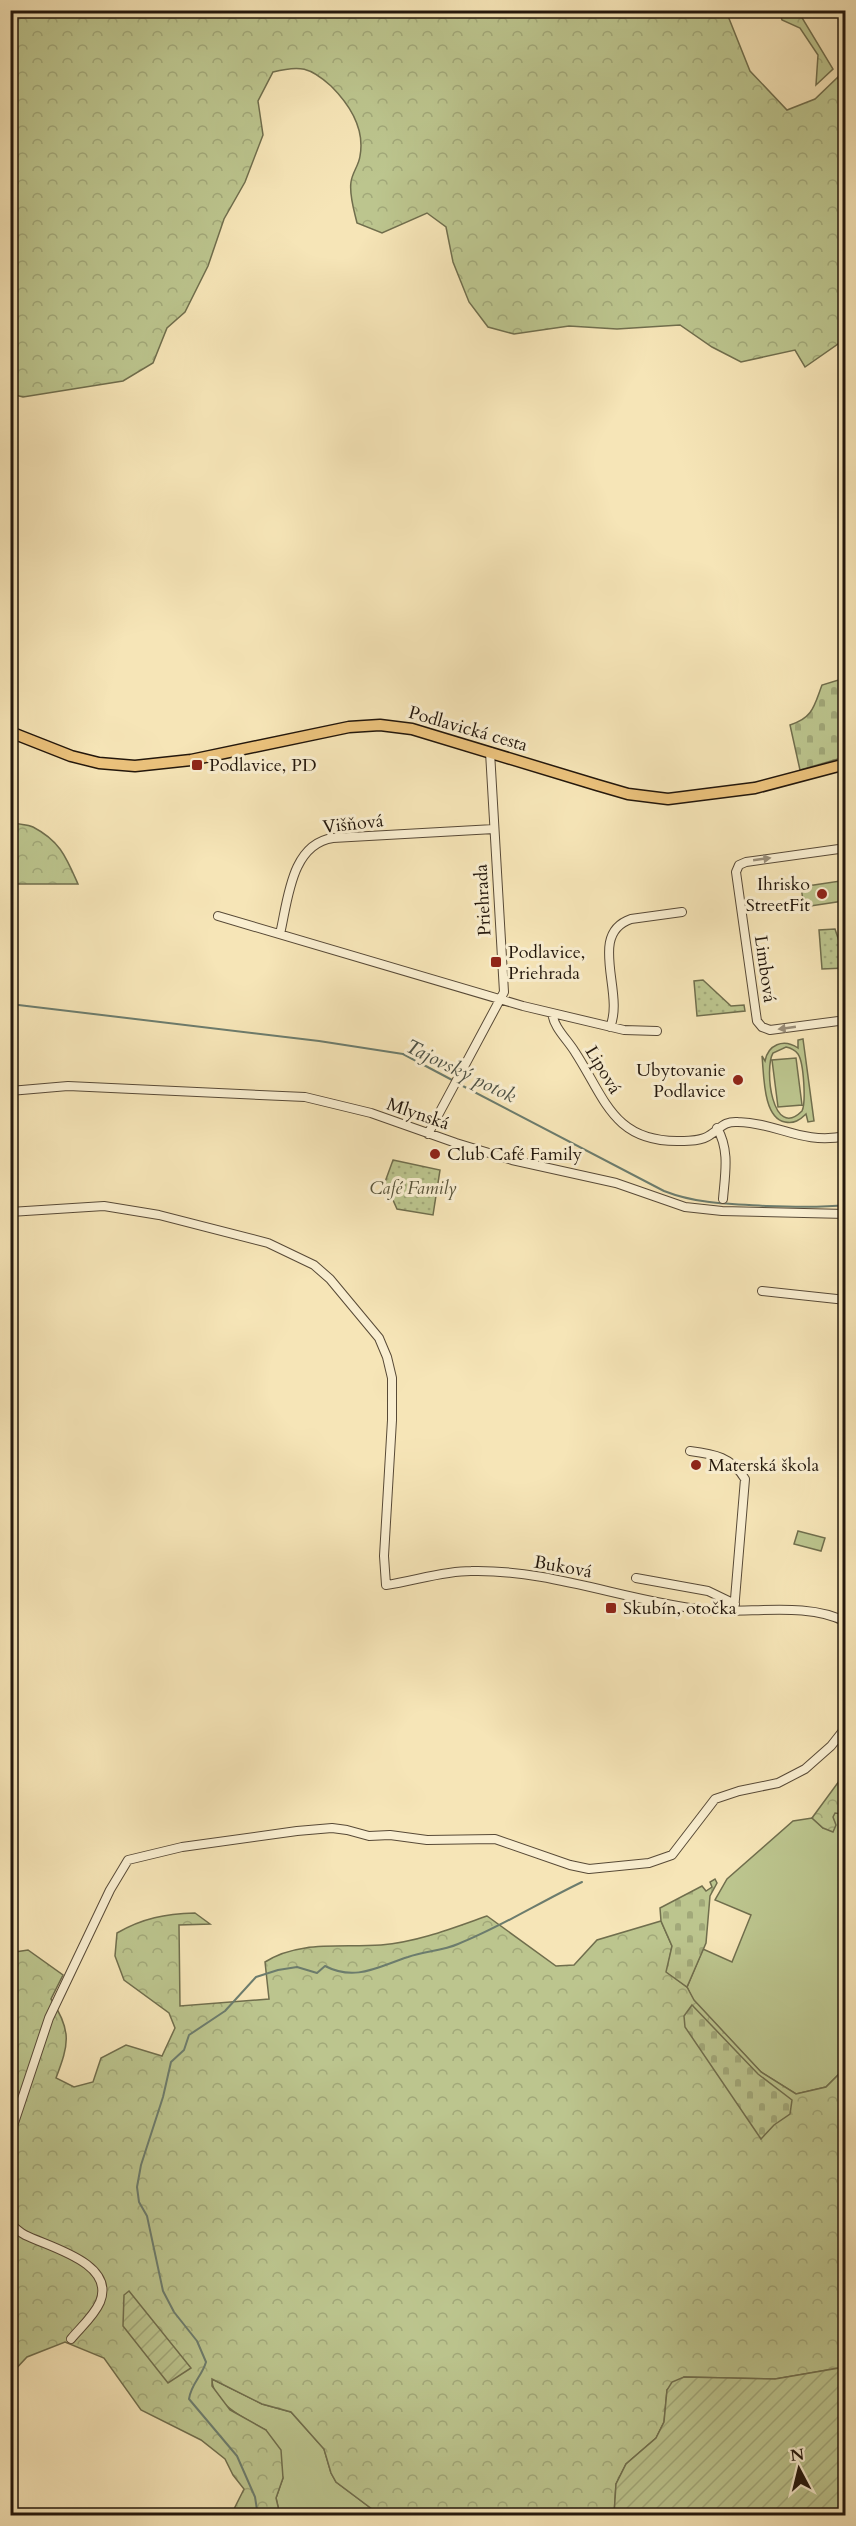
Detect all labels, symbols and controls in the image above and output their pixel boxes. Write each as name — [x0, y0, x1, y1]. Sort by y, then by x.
street label: Podlavická cesta — [406, 700, 531, 758]
place label: Podlavice, PD — [209, 753, 317, 778]
marker: Podlavice, PD — [190, 758, 204, 772]
street label: Višňová — [321, 808, 385, 840]
one-way arrow — [753, 855, 772, 864]
street label: Priehrada — [469, 863, 497, 937]
place label: Ihrisko StreetFit — [746, 872, 810, 918]
marker: Ihrisko StreetFit — [815, 887, 829, 901]
street label: Limbová — [748, 934, 782, 1004]
place label: Podlavice, Priehrada — [508, 940, 585, 986]
marker: Podlavice, Priehrada — [489, 955, 503, 969]
one-way arrow — [778, 1023, 797, 1032]
water label: Tajovský potok — [401, 1033, 521, 1109]
street label: Lipová — [579, 1041, 627, 1099]
place label: Ubytovanie Podlavice — [636, 1058, 726, 1104]
marker: Ubytovanie Podlavice — [731, 1073, 745, 1087]
street label: Mlynská — [383, 1092, 453, 1136]
place label: Club Café Family — [447, 1142, 583, 1167]
marker: Club Café Family — [428, 1147, 442, 1161]
park label: Café Family — [369, 1176, 457, 1201]
place label: Materská škola — [708, 1453, 819, 1478]
marker: Materská škola — [689, 1458, 703, 1472]
street label: Buková — [532, 1550, 594, 1584]
place label: Skubín, otočka — [623, 1596, 737, 1621]
marker: Skubín, otočka — [604, 1601, 618, 1615]
north arrow — [769, 2439, 829, 2499]
text: N — [789, 2443, 806, 2467]

